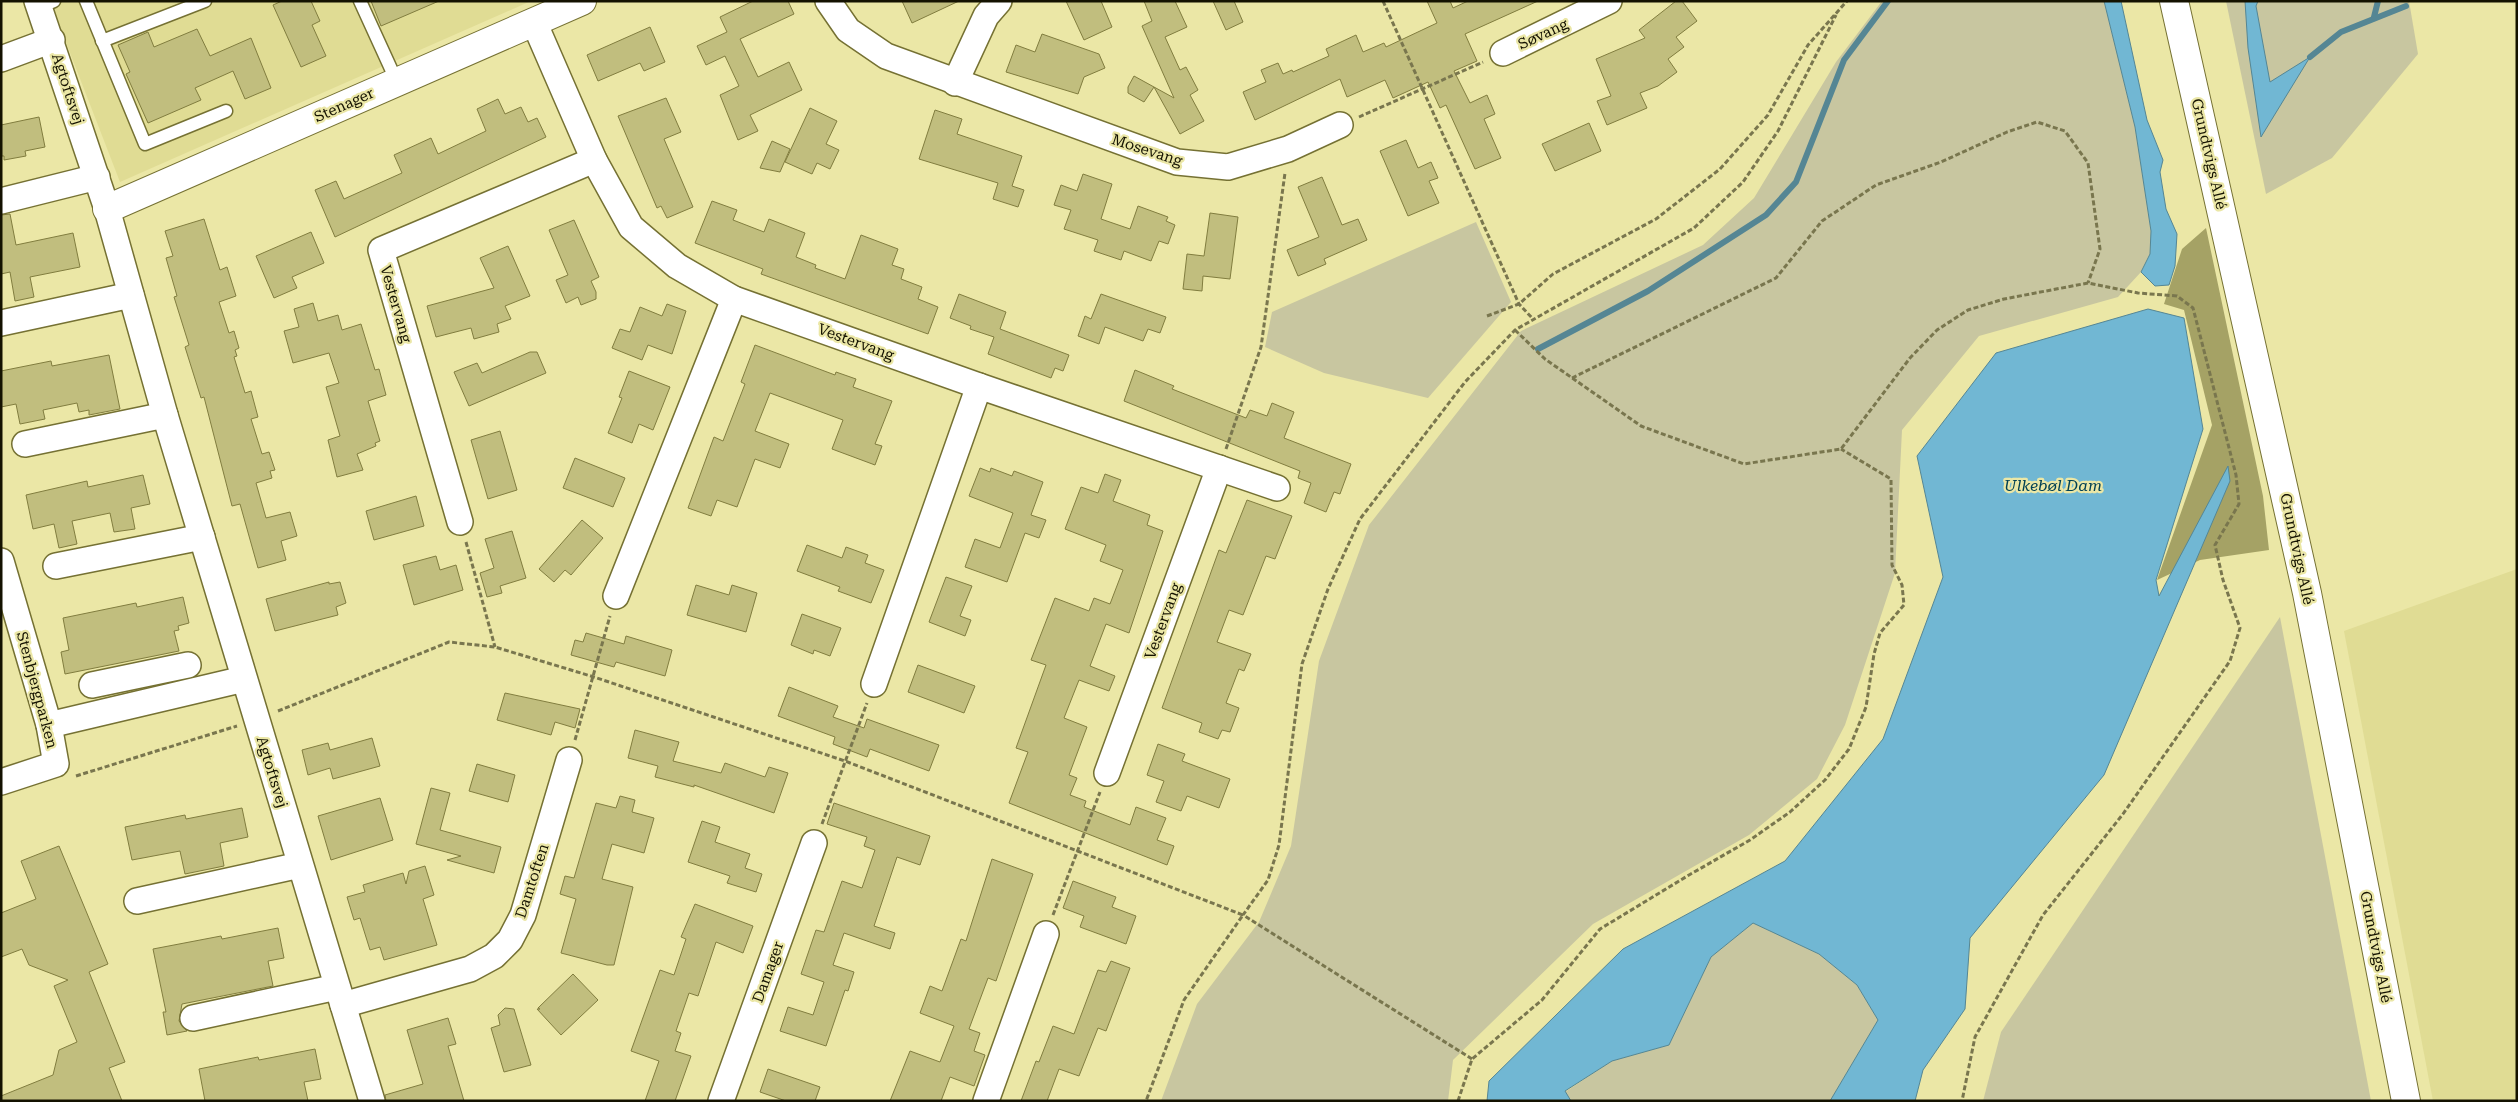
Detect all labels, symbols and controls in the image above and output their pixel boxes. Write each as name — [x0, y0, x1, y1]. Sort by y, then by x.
street label: Søvang — [1515, 14, 1571, 53]
street label: Agtoftsvej — [48, 51, 88, 127]
street label: Stenager — [311, 84, 377, 126]
street label: Grundtvigs Allé — [2187, 97, 2231, 211]
street label: Mosevang — [1109, 130, 1185, 170]
street label: Vestervang — [376, 263, 416, 345]
street label: Vestervang — [815, 320, 897, 364]
water label: Ulkebøl Dam — [2004, 476, 2102, 495]
street label: Grundtvigs Allé — [2276, 492, 2318, 606]
street label: Vestervang — [1141, 580, 1185, 662]
street label: Stenbjergparken — [13, 630, 61, 751]
street label: Agtoftsvej — [253, 734, 291, 810]
street label: Damtoften — [511, 841, 553, 921]
street label: Grundtvigs Allé — [2356, 890, 2396, 1004]
street label: Damager — [749, 939, 787, 1005]

